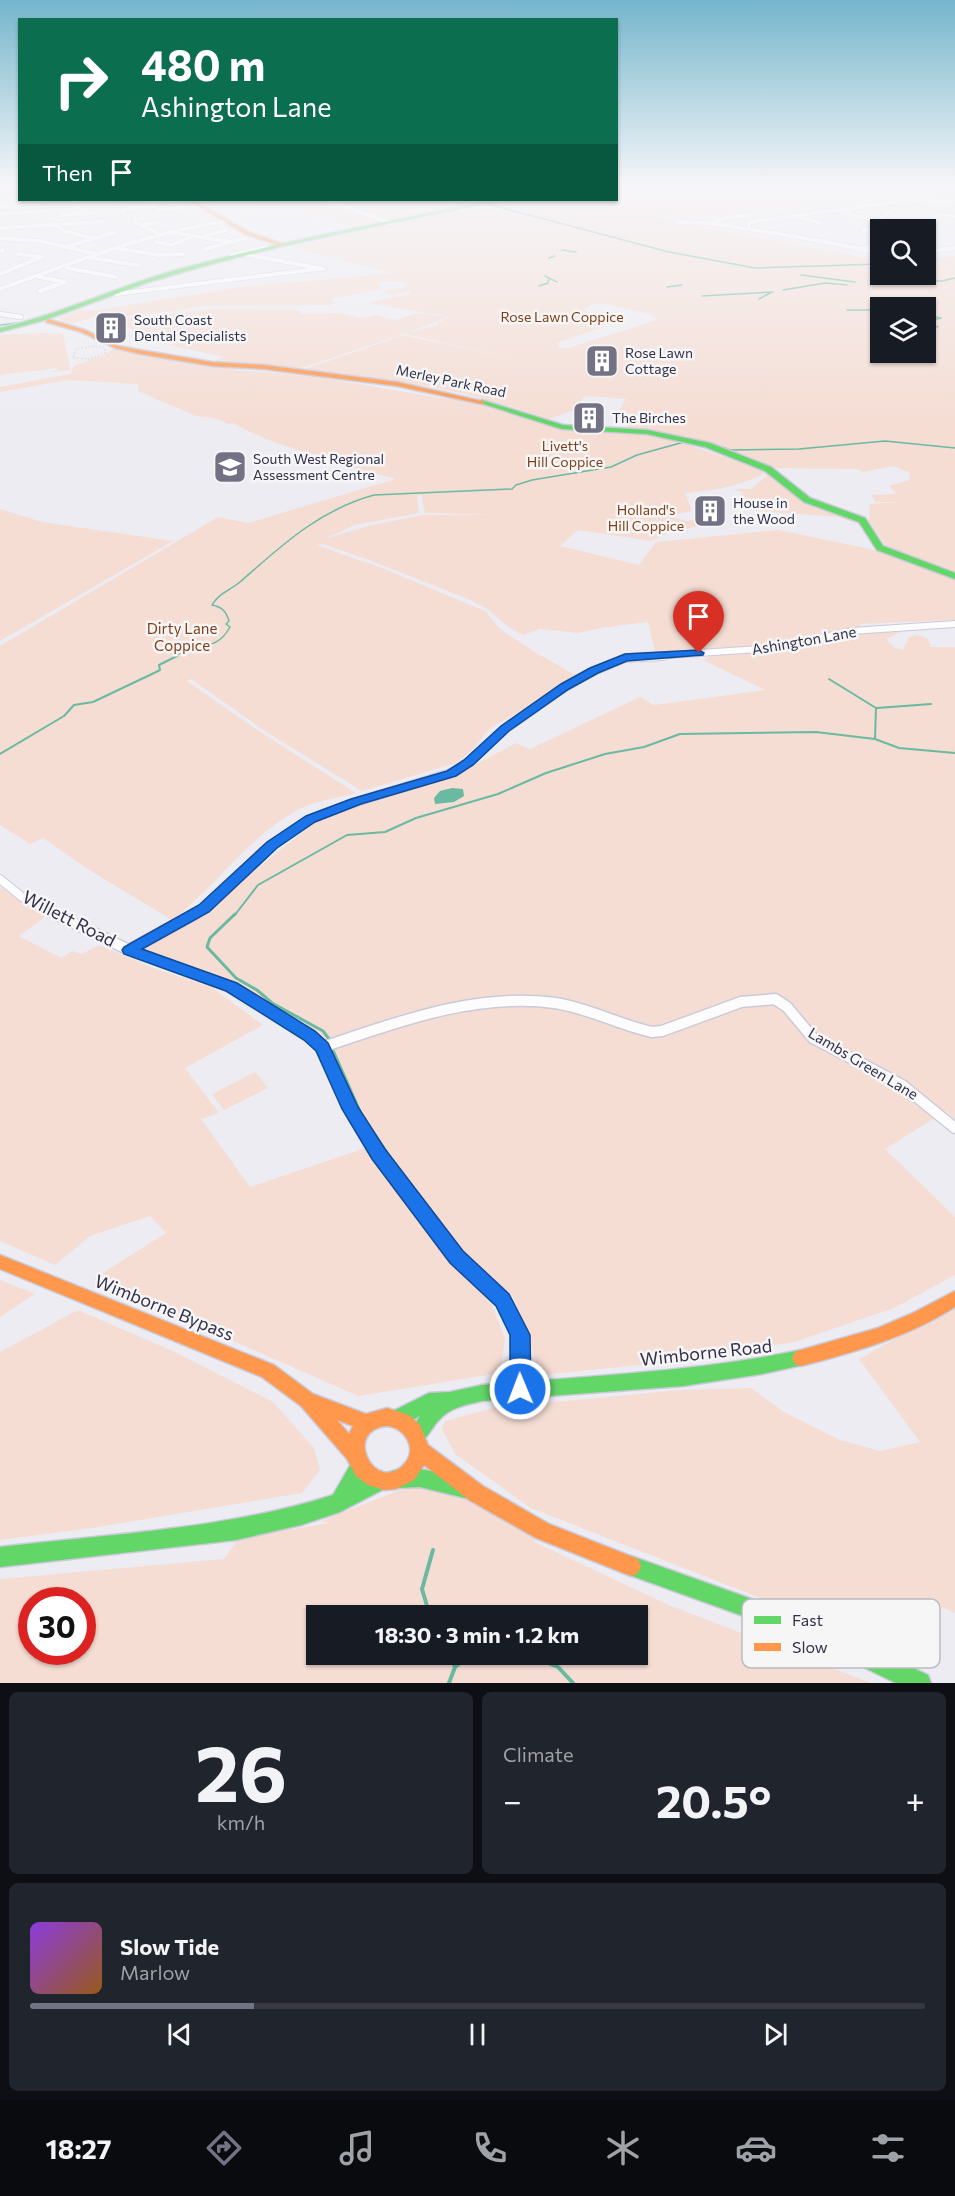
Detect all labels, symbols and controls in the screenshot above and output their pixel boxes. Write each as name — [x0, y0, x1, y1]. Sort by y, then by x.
text: 480 m — [141, 38, 265, 90]
icon: right — [42, 42, 120, 120]
text: Ashington Lane — [141, 90, 331, 123]
icon: arrive — [105, 156, 138, 189]
text: Then — [42, 159, 93, 186]
map controls — [870, 219, 936, 363]
button: search — [870, 219, 936, 285]
button: layers — [870, 297, 936, 363]
park label: Rose Lawn Coppice — [500, 308, 624, 325]
building icon: South Coast Dental Specialists — [93, 310, 129, 346]
place label: South Coast Dental Specialists — [134, 311, 246, 344]
building icon: Rose Lawn Cottage — [584, 343, 620, 379]
place label: Rose Lawn Cottage — [625, 344, 693, 377]
street label: Merley Park Road — [395, 361, 508, 400]
building icon: The Birches — [571, 400, 607, 436]
place label: The Birches — [612, 409, 686, 426]
park label: Livett's Hill Coppice — [527, 437, 603, 470]
school or university icon: South West Regional Assessment Centre — [212, 449, 248, 485]
place label: South West Regional Assessment Centre — [253, 450, 384, 483]
building icon: House in the Wood — [692, 493, 728, 529]
place label: House in the Wood — [733, 494, 795, 527]
park label: Holland's Hill Coppice — [608, 501, 684, 534]
pin — [673, 591, 724, 653]
icon: arrive — [682, 600, 715, 633]
park label: Dirty Lane Coppice — [147, 619, 217, 654]
street label: Ashington Lane — [750, 622, 858, 658]
street label: Willett Road — [19, 885, 120, 951]
street label: Lambs Green Lane — [805, 1023, 922, 1103]
street label: Wimborne Bypass — [92, 1269, 237, 1345]
street label: Wimborne Road — [639, 1334, 773, 1370]
position arrow — [488, 1357, 552, 1421]
speed limit sign: 30 — [18, 1587, 96, 1665]
legend — [742, 1599, 940, 1668]
text: Fast — [792, 1610, 823, 1629]
text: 18:30 · 3 min · 1.2 km — [375, 1621, 579, 1648]
text: Slow — [792, 1637, 828, 1656]
text: 26 — [195, 1723, 287, 1818]
text: Climate — [503, 1742, 573, 1766]
text: 20.5° — [656, 1772, 771, 1827]
text: − — [503, 1779, 522, 1820]
text: + — [906, 1779, 925, 1820]
text: km/h — [217, 1810, 265, 1834]
text: Slow Tide — [120, 1933, 219, 1960]
text: Marlow — [120, 1960, 190, 1984]
icon: previous — [163, 2018, 196, 2051]
icon: pause — [461, 2018, 494, 2051]
icon: next — [759, 2018, 792, 2051]
icon: directions — [203, 2127, 245, 2169]
icon: music — [336, 2127, 378, 2169]
icon: phone — [469, 2127, 511, 2169]
icon: climate — [602, 2127, 644, 2169]
icon: car — [735, 2127, 777, 2169]
icon: filters — [867, 2127, 909, 2169]
text: 18:27 — [45, 2132, 112, 2165]

